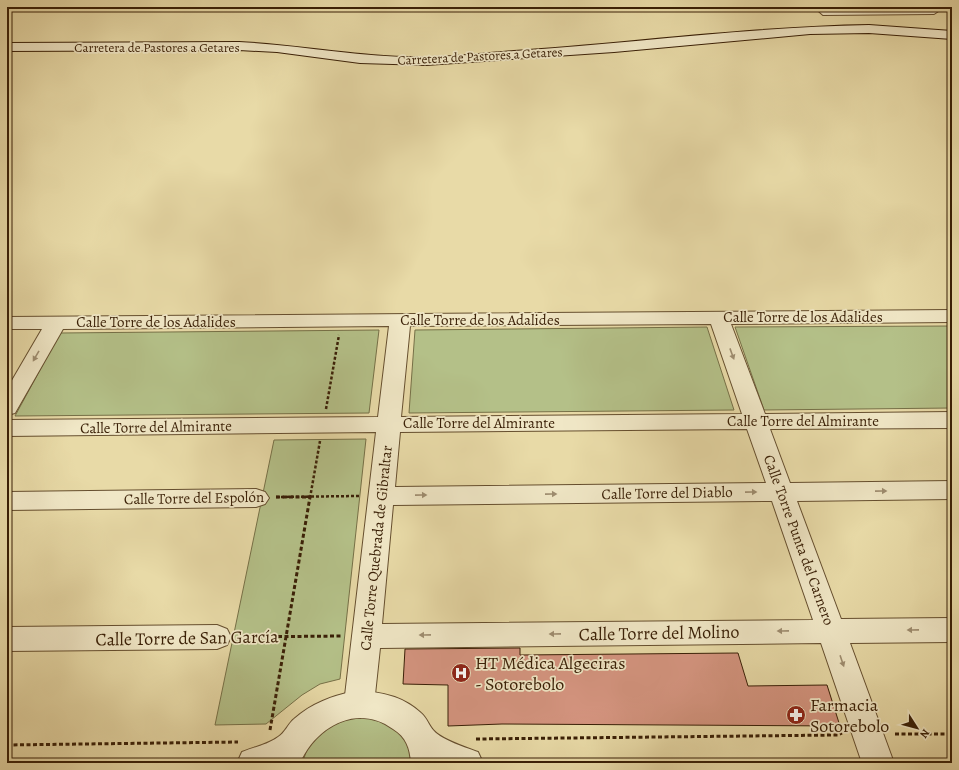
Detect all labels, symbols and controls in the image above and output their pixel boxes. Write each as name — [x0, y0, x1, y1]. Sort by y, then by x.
street label: Carretera de Pastores a Getares — [74, 39, 240, 56]
street label: Carretera de Pastores a Getares — [397, 43, 563, 69]
street label: Calle Torre de los Adalides — [723, 307, 883, 327]
street label: Calle Torre de los Adalides — [400, 310, 560, 330]
street label: Calle Torre de los Adalides — [76, 312, 236, 332]
one-way arrow — [730, 349, 736, 361]
one-way arrow — [33, 351, 40, 362]
street label: Calle Torre del Almirante — [727, 411, 879, 431]
street label: Calle Torre del Almirante — [403, 413, 555, 433]
street label: Calle Torre del Almirante — [80, 416, 232, 438]
street label: Calle Torre Quebrada de Gibraltar — [355, 444, 397, 651]
street label: Calle Torre Punta del Carnero — [759, 452, 839, 628]
street label: Calle Torre del Diablo — [601, 482, 733, 504]
street label: Calle Torre del Espolón — [124, 487, 264, 509]
one-way arrow — [875, 488, 888, 494]
one-way arrow — [745, 489, 758, 495]
one-way arrow — [545, 491, 558, 497]
one-way arrow — [415, 492, 428, 498]
street label: Calle Torre del Molino — [578, 620, 740, 646]
street label: Calle Torre de San García — [95, 624, 279, 652]
one-way arrow — [906, 627, 919, 633]
one-way arrow — [777, 628, 789, 635]
one-way arrow — [548, 631, 561, 637]
one-way arrow — [418, 632, 431, 638]
place label: HT Médica Algeciras - Sotorebolo — [475, 651, 625, 696]
one-way arrow — [840, 656, 846, 668]
hospital icon: HT Médica Algeciras - Sotorebolo — [450, 662, 472, 684]
place label: Farmacia Sotorebolo — [810, 693, 889, 738]
pharmacy icon: Farmacia Sotorebolo — [785, 704, 807, 726]
north arrow — [897, 708, 937, 748]
text: N — [916, 726, 933, 741]

